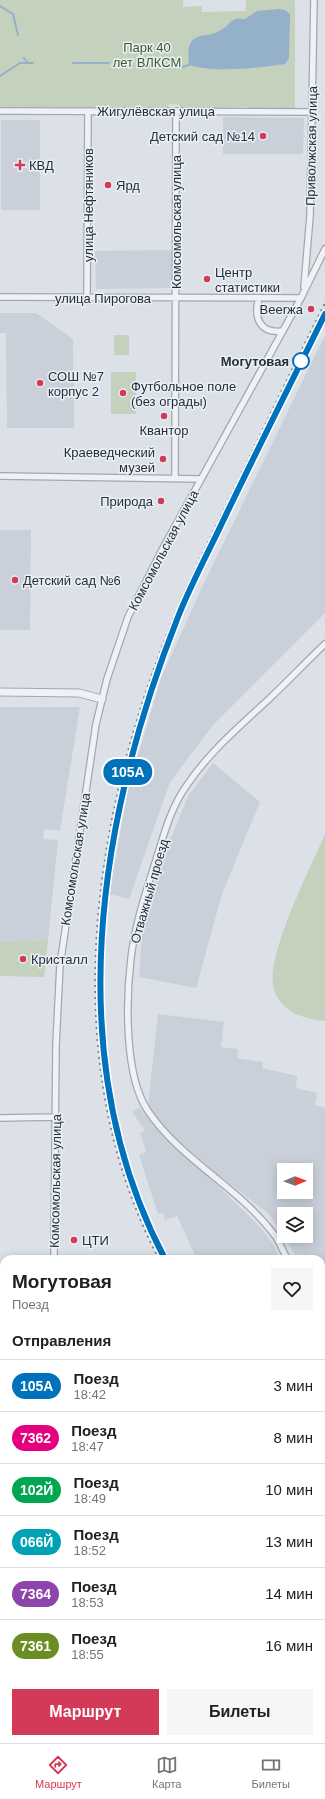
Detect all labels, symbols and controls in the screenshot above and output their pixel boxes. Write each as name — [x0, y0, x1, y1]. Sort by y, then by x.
park label: Парк 40 лет ВЛКСМ — [113, 40, 181, 70]
street label: Приволжская улица — [303, 85, 320, 206]
street label: Жигулёвская улица — [97, 104, 216, 119]
place label: Детский сад №14 — [150, 129, 255, 144]
marker: Детский сад №14 — [258, 131, 268, 141]
street label: улица Нефтяников — [81, 148, 96, 262]
street label: Комсомольская улица — [169, 154, 184, 289]
place label: КВД — [29, 158, 54, 173]
marker: КВД — [14, 159, 26, 171]
place label: Ярд — [116, 178, 140, 193]
marker: Ярд — [103, 180, 113, 190]
place label: Центр статистики — [215, 265, 280, 295]
marker: Центр статистики — [202, 274, 212, 284]
street label: улица Пирогова — [55, 291, 152, 306]
place label: Beerжа — [260, 302, 304, 317]
marker: Beerжа — [306, 304, 316, 314]
marker: Могутовая — [292, 352, 310, 370]
place label: Могутовая — [221, 354, 289, 369]
place label: СОШ №7 корпус 2 — [48, 369, 104, 399]
marker: СОШ №7 корпус 2 — [35, 378, 45, 388]
place label: Футбольное поле (без ограды) — [131, 379, 236, 409]
marker: Футбольное поле (без ограды) — [118, 388, 128, 398]
marker: Квантор — [159, 411, 169, 421]
place label: Квантор — [139, 423, 189, 438]
place label: Краеведческий музей — [64, 445, 155, 475]
marker: Краеведческий музей — [158, 454, 168, 464]
street label: Комсомольская улица — [125, 487, 202, 613]
place label: Природа — [100, 494, 154, 509]
marker: Природа — [156, 496, 166, 506]
place label: Детский сад №6 — [23, 573, 121, 588]
marker: Детский сад №6 — [10, 575, 20, 585]
line badge: 105А — [100, 759, 156, 785]
text: 105А — [111, 764, 145, 780]
street label: Комсомольская улица — [58, 791, 93, 926]
street label: Отважный проезд — [127, 837, 172, 945]
place label: Кристалл — [31, 952, 88, 967]
marker: Кристалл — [18, 954, 28, 964]
street label: Комсомольская улица — [47, 1113, 64, 1248]
north arrow — [277, 1163, 313, 1199]
map controls — [277, 1163, 313, 1243]
button: layers — [277, 1207, 313, 1243]
place label: ЦТИ — [82, 1233, 109, 1248]
marker: ЦТИ — [69, 1235, 79, 1245]
button: heart — [271, 1268, 313, 1310]
text: Могутовая — [12, 1271, 112, 1292]
text: Поезд — [12, 1297, 49, 1312]
text: Отправления — [12, 1332, 111, 1349]
text: Поезд — [73, 1370, 119, 1387]
text: 3 мин — [274, 1377, 313, 1394]
text: 105А — [20, 1378, 53, 1394]
text: 18:42 — [73, 1387, 106, 1402]
text: Поезд — [71, 1422, 116, 1439]
text: 8 мин — [274, 1429, 313, 1446]
text: 7362 — [20, 1430, 51, 1446]
text: 18:47 — [71, 1439, 104, 1454]
text: Поезд — [73, 1474, 119, 1491]
text: 10 мин — [265, 1481, 313, 1498]
text: 102Й — [20, 1482, 53, 1498]
text: 18:49 — [73, 1491, 106, 1506]
text: Поезд — [73, 1526, 119, 1543]
text: 13 мин — [265, 1533, 313, 1550]
text: 066Й — [20, 1534, 53, 1550]
text: 18:52 — [73, 1543, 106, 1558]
text: Поезд — [71, 1578, 116, 1595]
text: 14 мин — [265, 1585, 313, 1602]
text: 7364 — [20, 1586, 51, 1602]
text: 18:53 — [71, 1595, 104, 1610]
text: Поезд — [71, 1630, 116, 1647]
text: 16 мин — [265, 1637, 313, 1654]
text: 7361 — [20, 1638, 51, 1654]
text: 18:55 — [71, 1647, 104, 1662]
button: Маршрут — [12, 1689, 159, 1735]
button: Билеты — [167, 1689, 313, 1735]
tab: Маршрут — [35, 1754, 82, 1790]
tab: Карта — [152, 1754, 181, 1790]
tab: Билеты — [251, 1754, 290, 1790]

